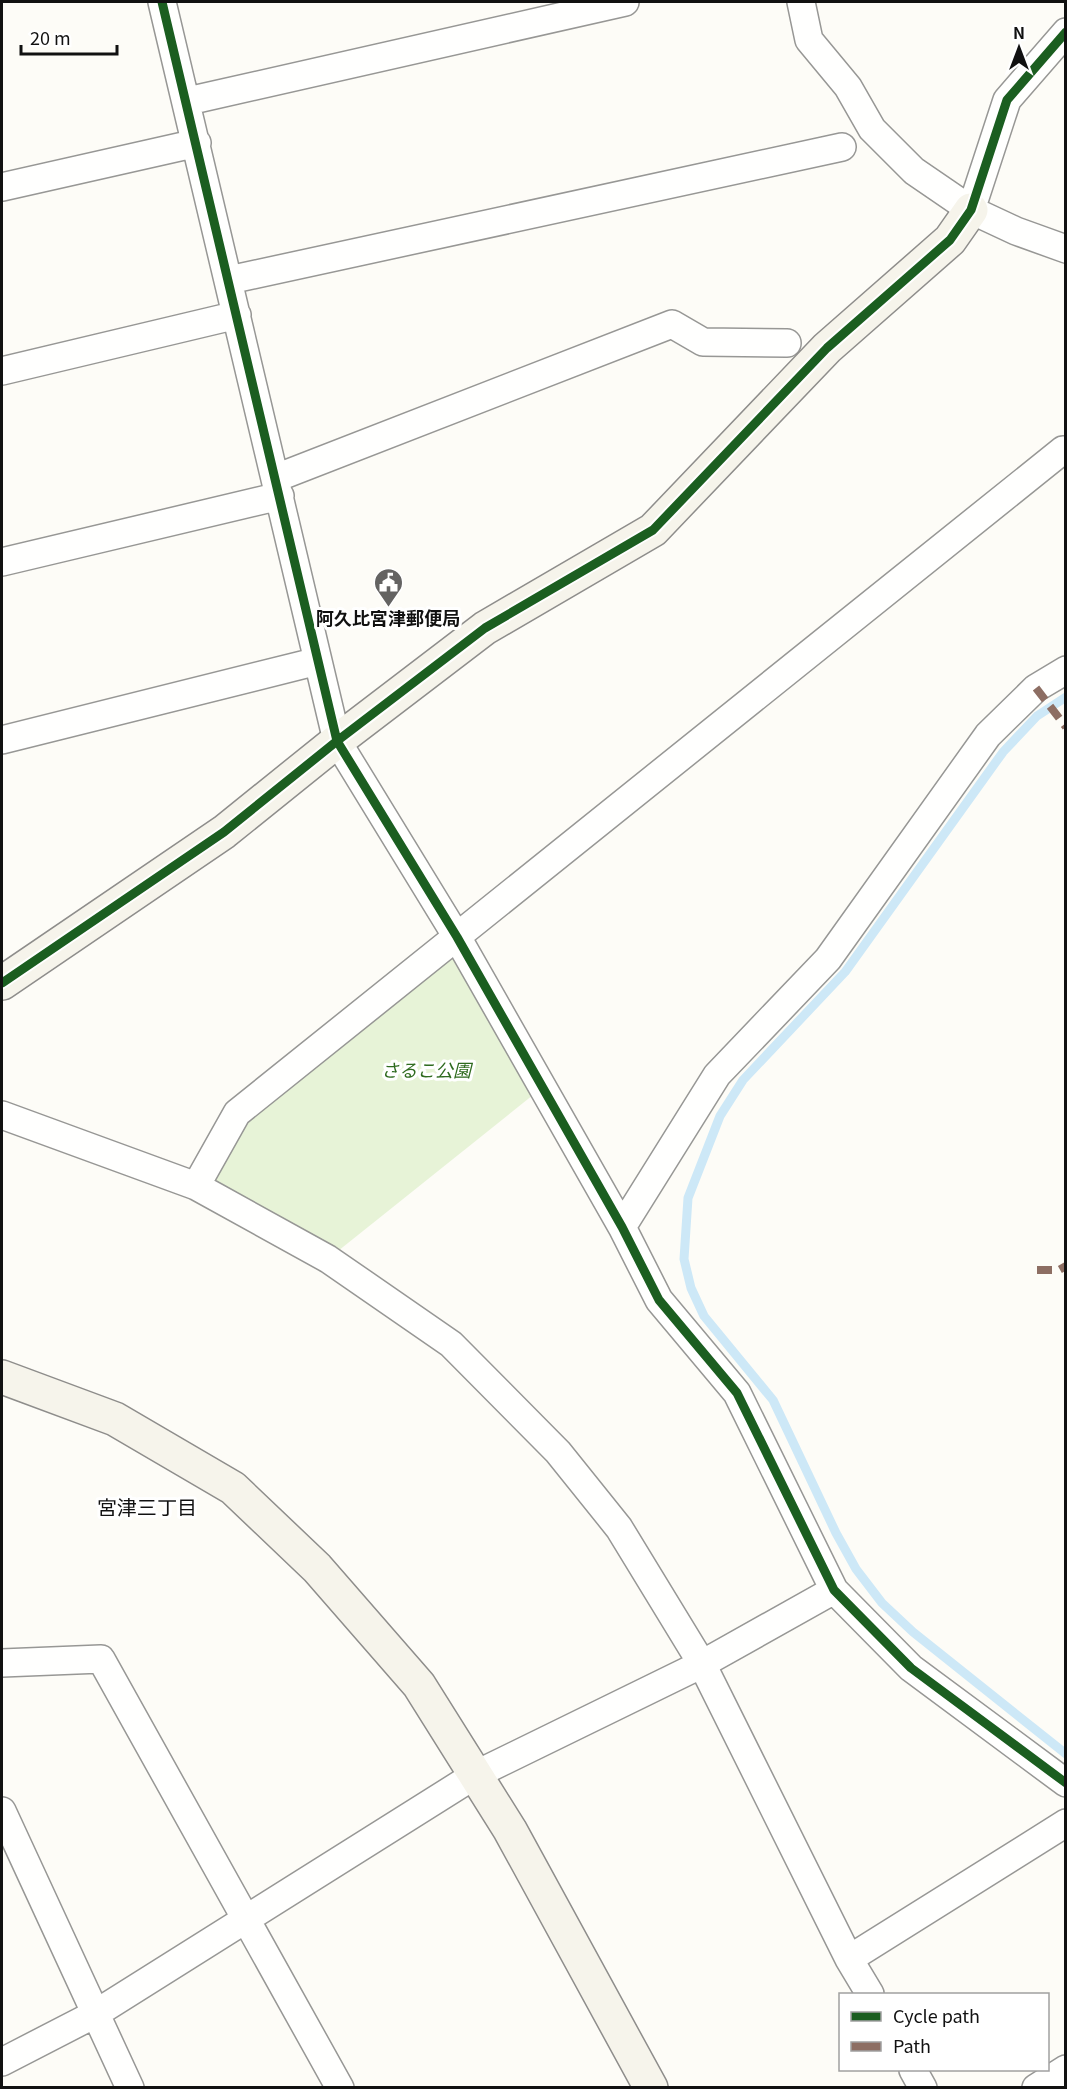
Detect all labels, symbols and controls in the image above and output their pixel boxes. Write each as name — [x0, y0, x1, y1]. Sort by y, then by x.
scale bar — [21, 18, 117, 56]
north arrow — [989, 18, 1049, 78]
text: N — [1013, 20, 1025, 44]
text: 20 m — [30, 24, 71, 50]
public building icon: 阿久比宮津郵便局 — [372, 566, 404, 608]
place label: 阿久比宮津郵便局 — [316, 604, 460, 630]
park label: さるこ公園 — [381, 1056, 474, 1082]
district label: 宮津三丁目 — [97, 1492, 197, 1521]
legend — [839, 1993, 1049, 2071]
text: Cycle path — [893, 2002, 980, 2028]
text: Path — [893, 2032, 931, 2058]

